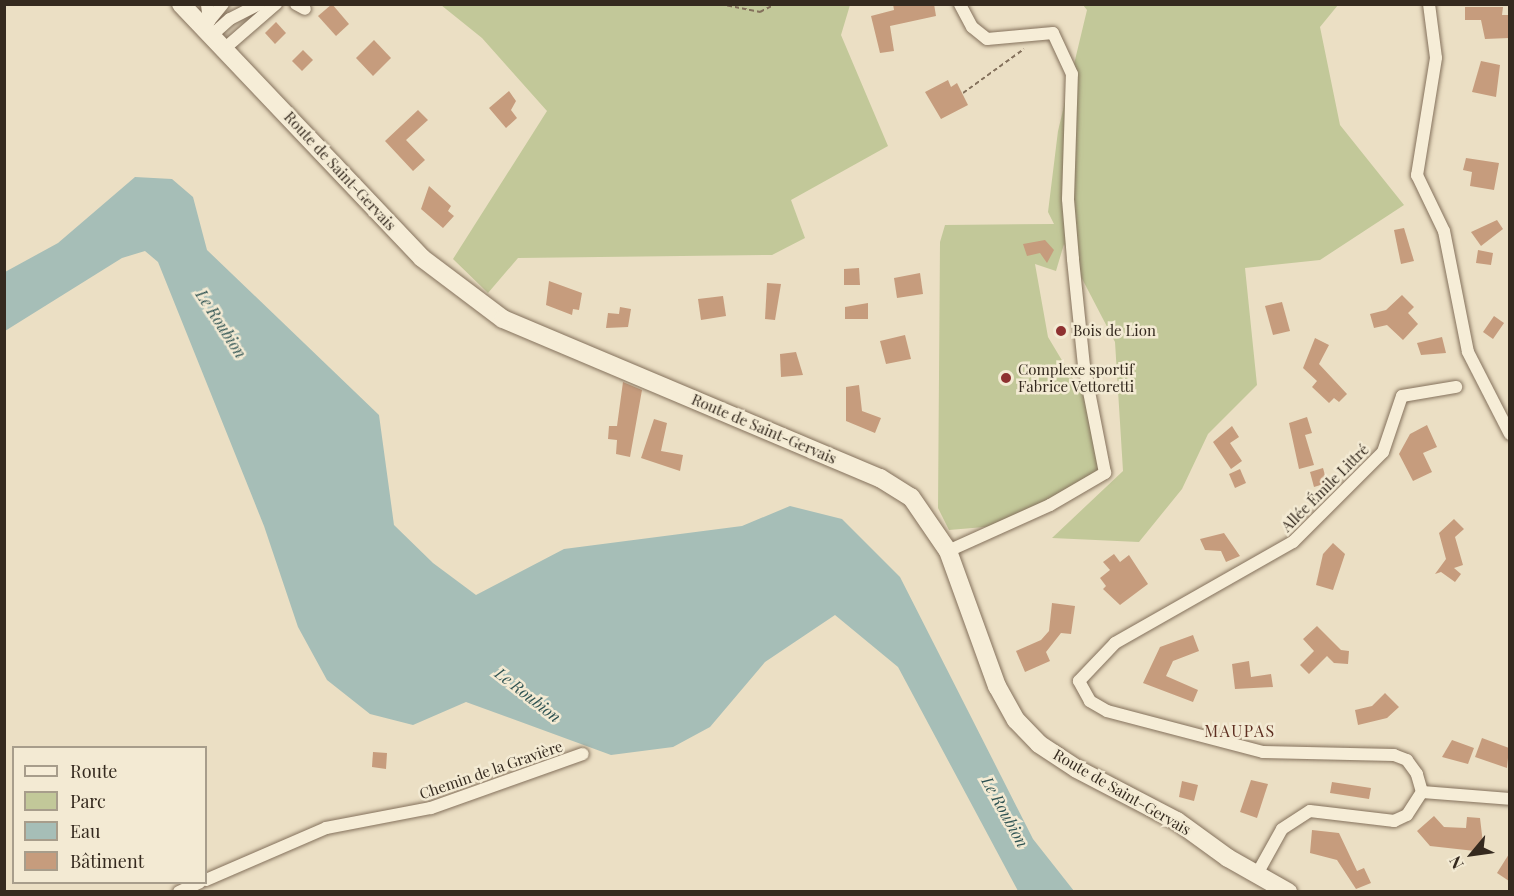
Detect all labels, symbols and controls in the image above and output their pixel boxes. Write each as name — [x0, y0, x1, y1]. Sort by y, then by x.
street label: Route de Saint-Gervais — [280, 108, 400, 234]
water label: Le Roubion — [192, 286, 250, 362]
place label: Bois de Lion — [1073, 322, 1156, 340]
marker: Bois de Lion — [1054, 324, 1068, 338]
place label: Complexe sportif Fabrice Vettoretti — [1018, 360, 1135, 395]
marker: Complexe sportif Fabrice Vettoretti — [999, 371, 1013, 385]
street label: Route de Saint-Gervais — [689, 390, 839, 468]
street label: Allée Émile Littré — [1278, 441, 1372, 535]
water label: Le Roubion — [491, 663, 565, 727]
district label: MAUPAS — [1204, 721, 1276, 741]
street label: Chemin de la Gravière — [417, 737, 565, 803]
street label: Route de Saint-Gervais — [1050, 745, 1194, 839]
legend — [12, 746, 207, 884]
text: Route — [70, 759, 117, 783]
water label: Le Roubion — [978, 773, 1032, 851]
text: Parc — [70, 789, 106, 813]
text: Eau — [70, 819, 100, 843]
north arrow — [1442, 824, 1502, 884]
text: Bâtiment — [70, 849, 144, 873]
text: N — [1444, 853, 1468, 873]

